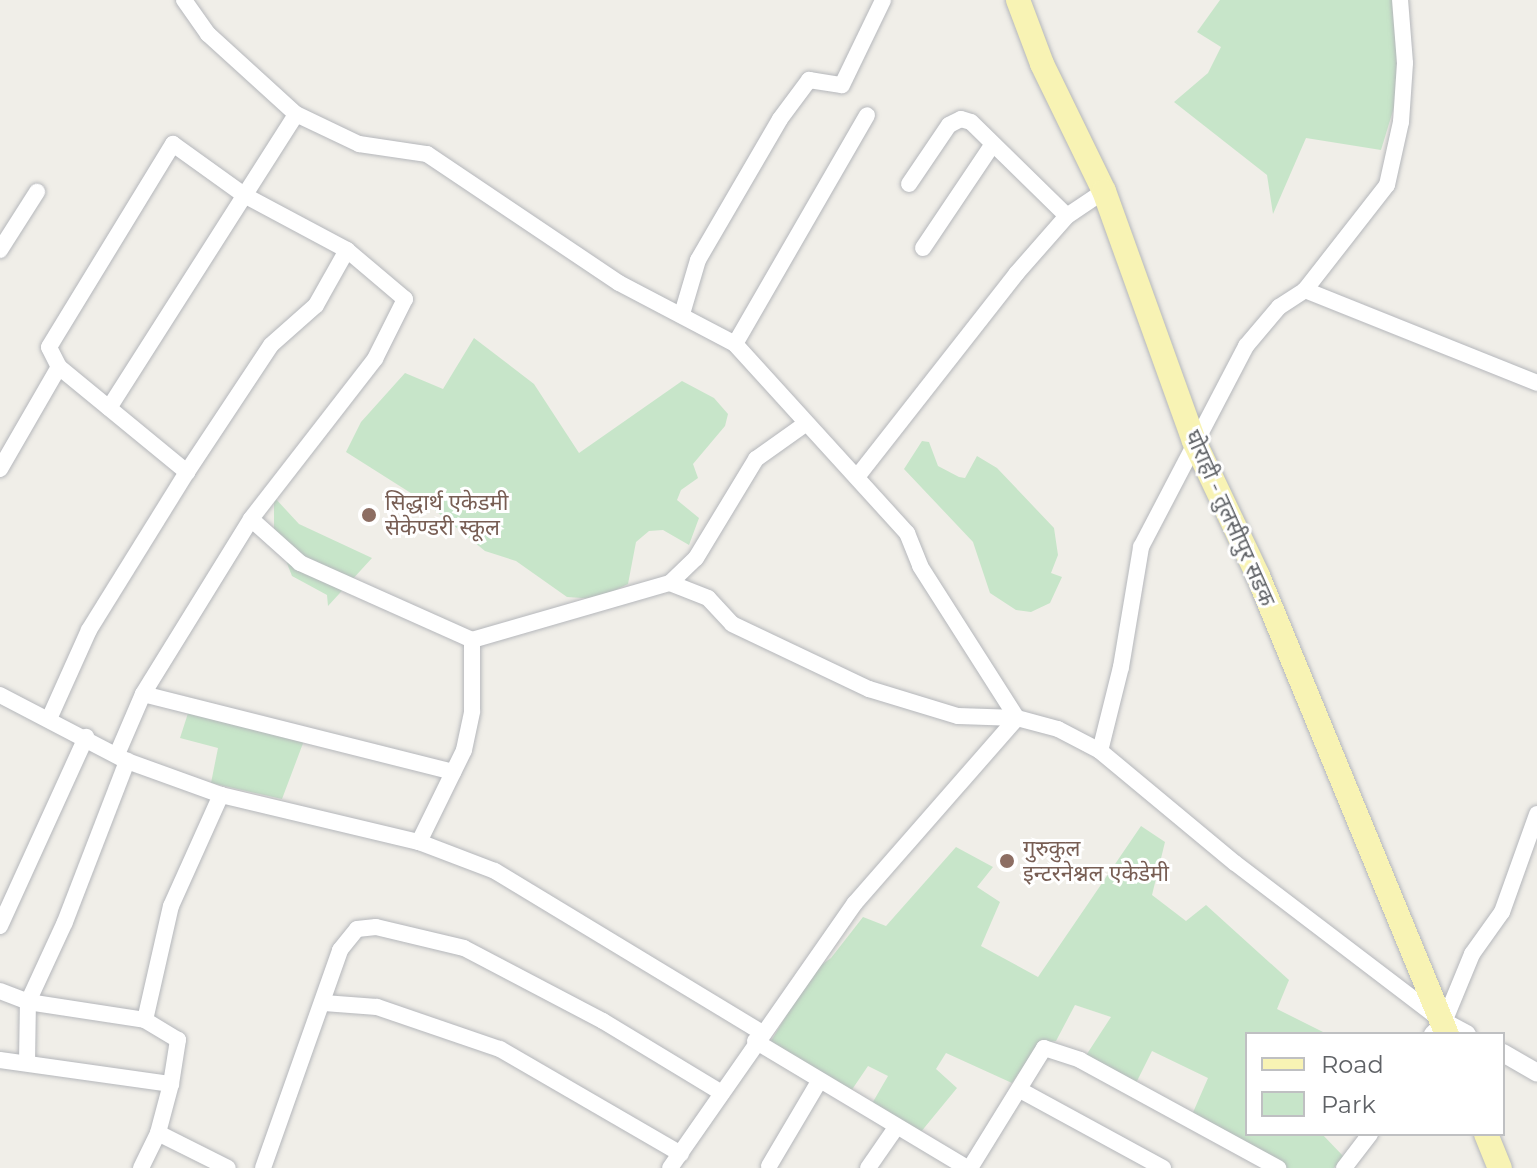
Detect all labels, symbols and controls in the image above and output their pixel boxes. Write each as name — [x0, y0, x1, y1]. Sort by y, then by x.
street label: घोराही - तुलसीपुर सडक — [1179, 426, 1281, 610]
place label: सिद्धार्थ एकेडमी सेकेण्डरी स्कूल — [385, 489, 508, 540]
marker: सिद्धार्थ एकेडमी सेकेण्डरी स्कूल — [360, 506, 378, 524]
place label: गुरुकुल इन्टरनेश्नल एकेडेमी — [1023, 835, 1169, 886]
marker: गुरुकुल इन्टरनेश्नल एकेडेमी — [998, 852, 1016, 870]
legend — [1245, 1032, 1505, 1136]
text: Road — [1321, 1050, 1384, 1079]
text: Park — [1321, 1090, 1376, 1119]

